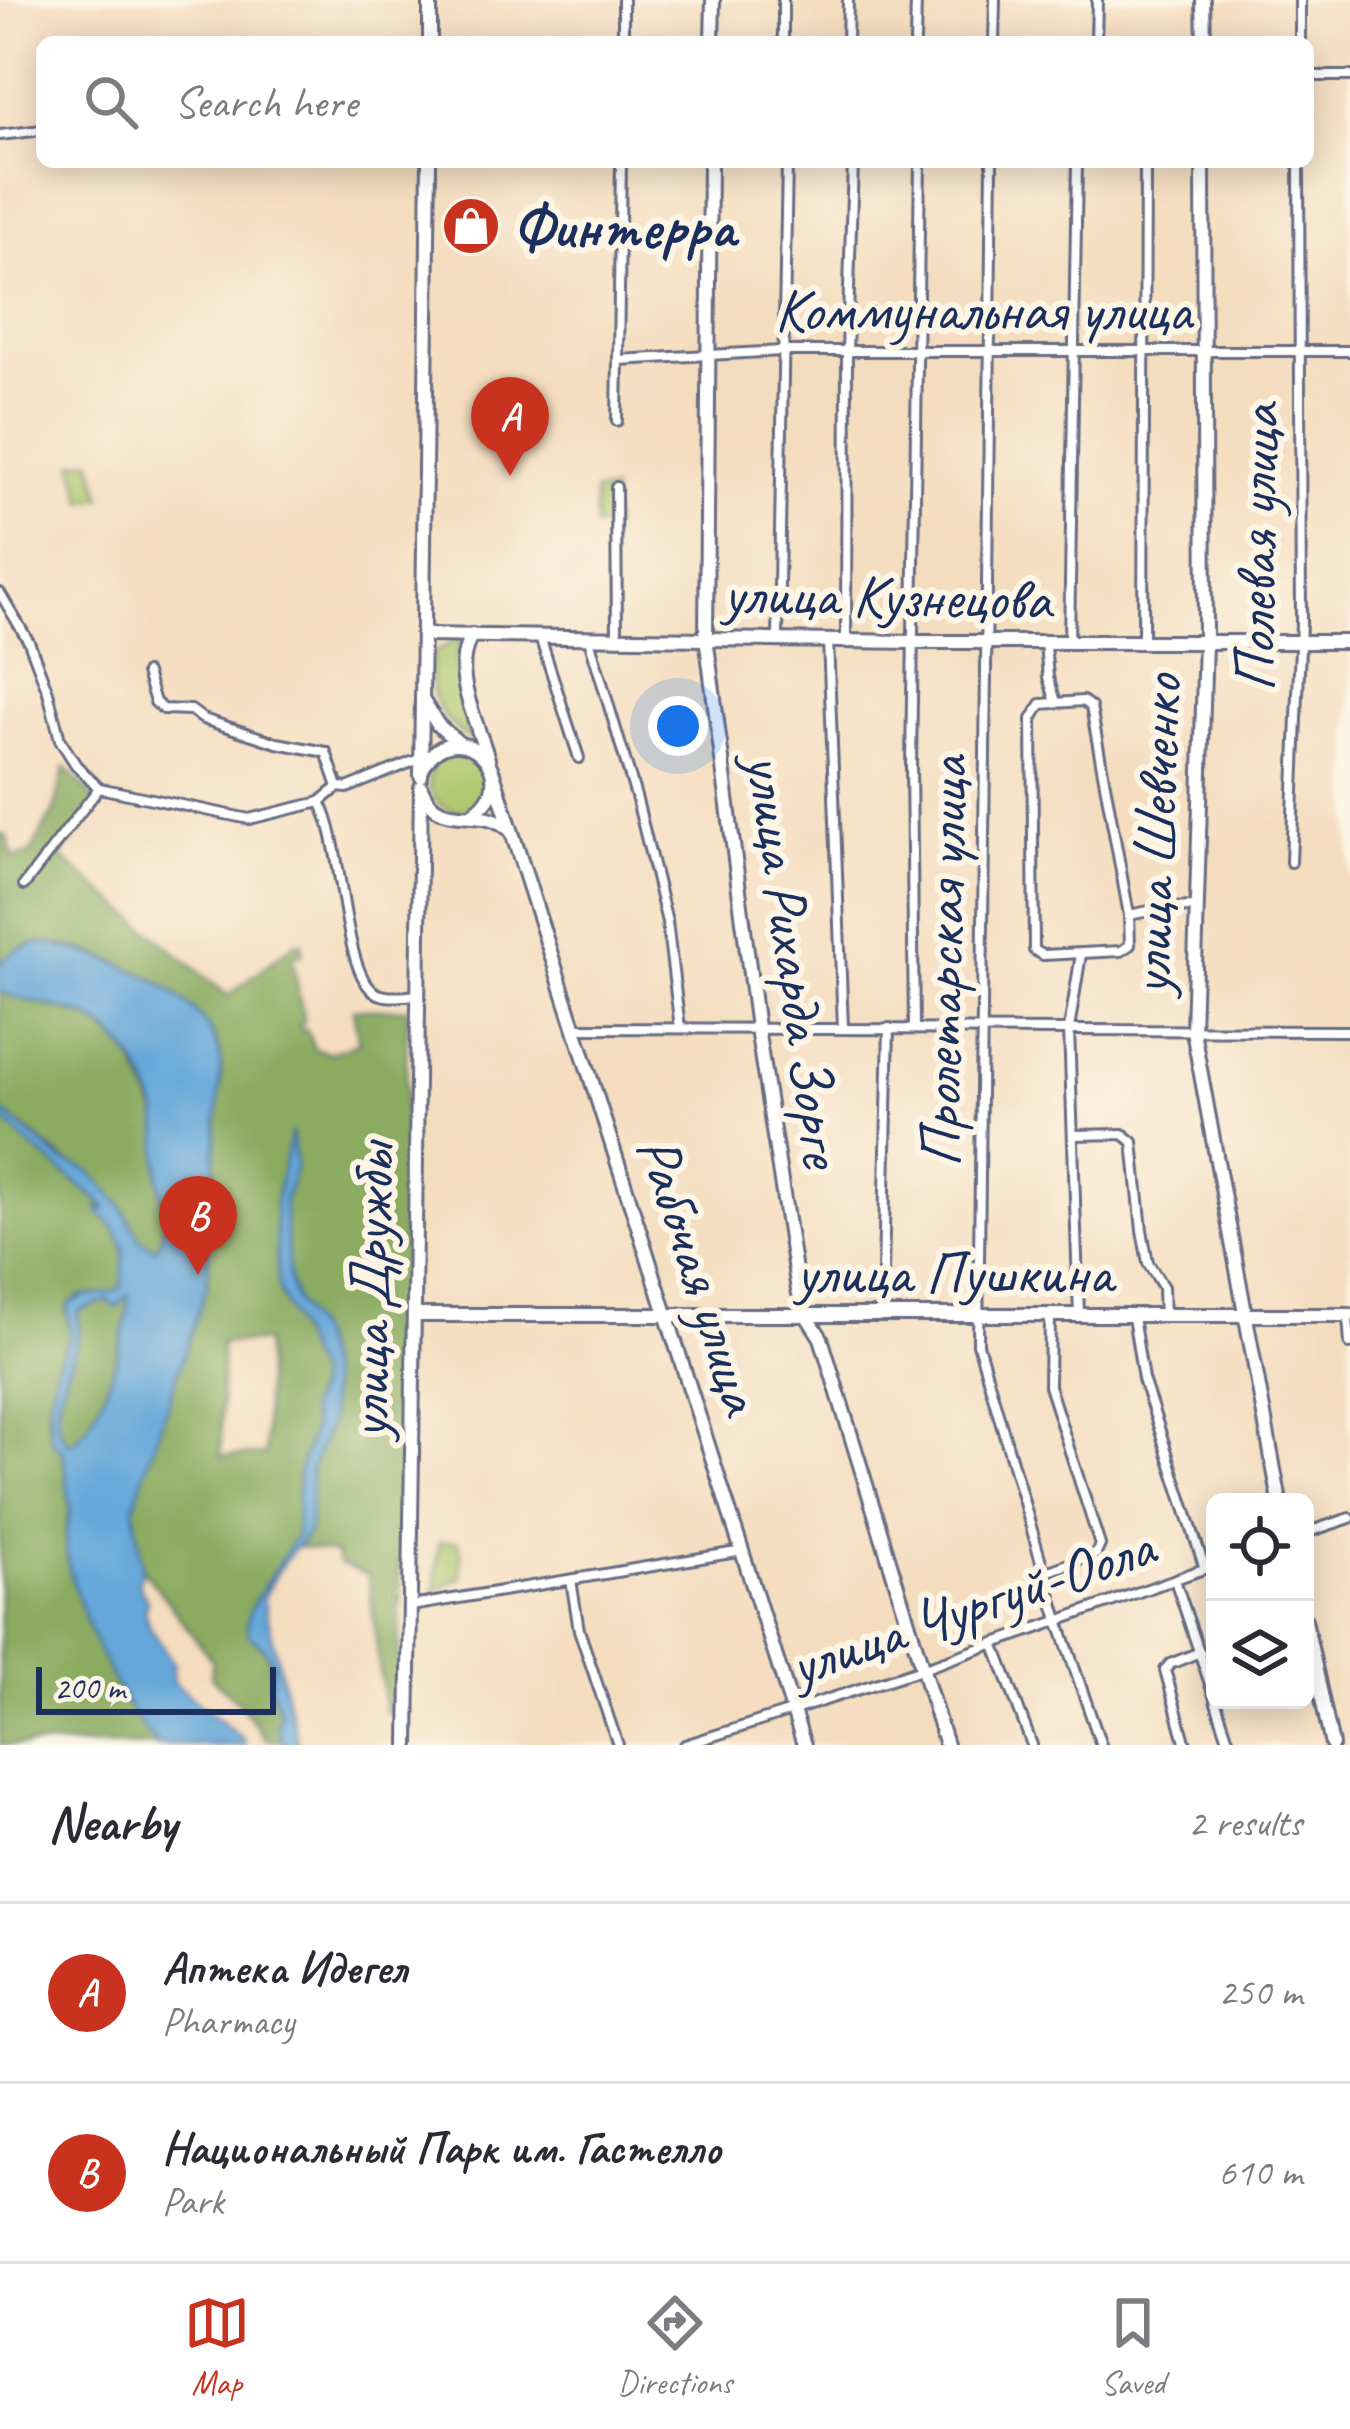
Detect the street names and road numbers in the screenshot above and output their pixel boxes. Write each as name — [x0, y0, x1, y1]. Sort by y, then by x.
street label: Коммунальная улица — [775, 272, 1195, 348]
street label: Полевая улица — [1215, 400, 1297, 692]
street label: улица Кузнецова — [719, 555, 1055, 637]
street label: улица Шевченко — [1111, 671, 1199, 1000]
street label: улица Рихарда Зорге — [728, 746, 862, 1175]
street label: Пролетарская улица — [901, 752, 985, 1168]
street label: Рабочая улица — [620, 1126, 782, 1426]
street label: улица Дружбы — [329, 1138, 411, 1443]
street label: улица Пушкина — [793, 1235, 1118, 1311]
street label: улица Чургуй-Оола — [776, 1507, 1167, 1705]

